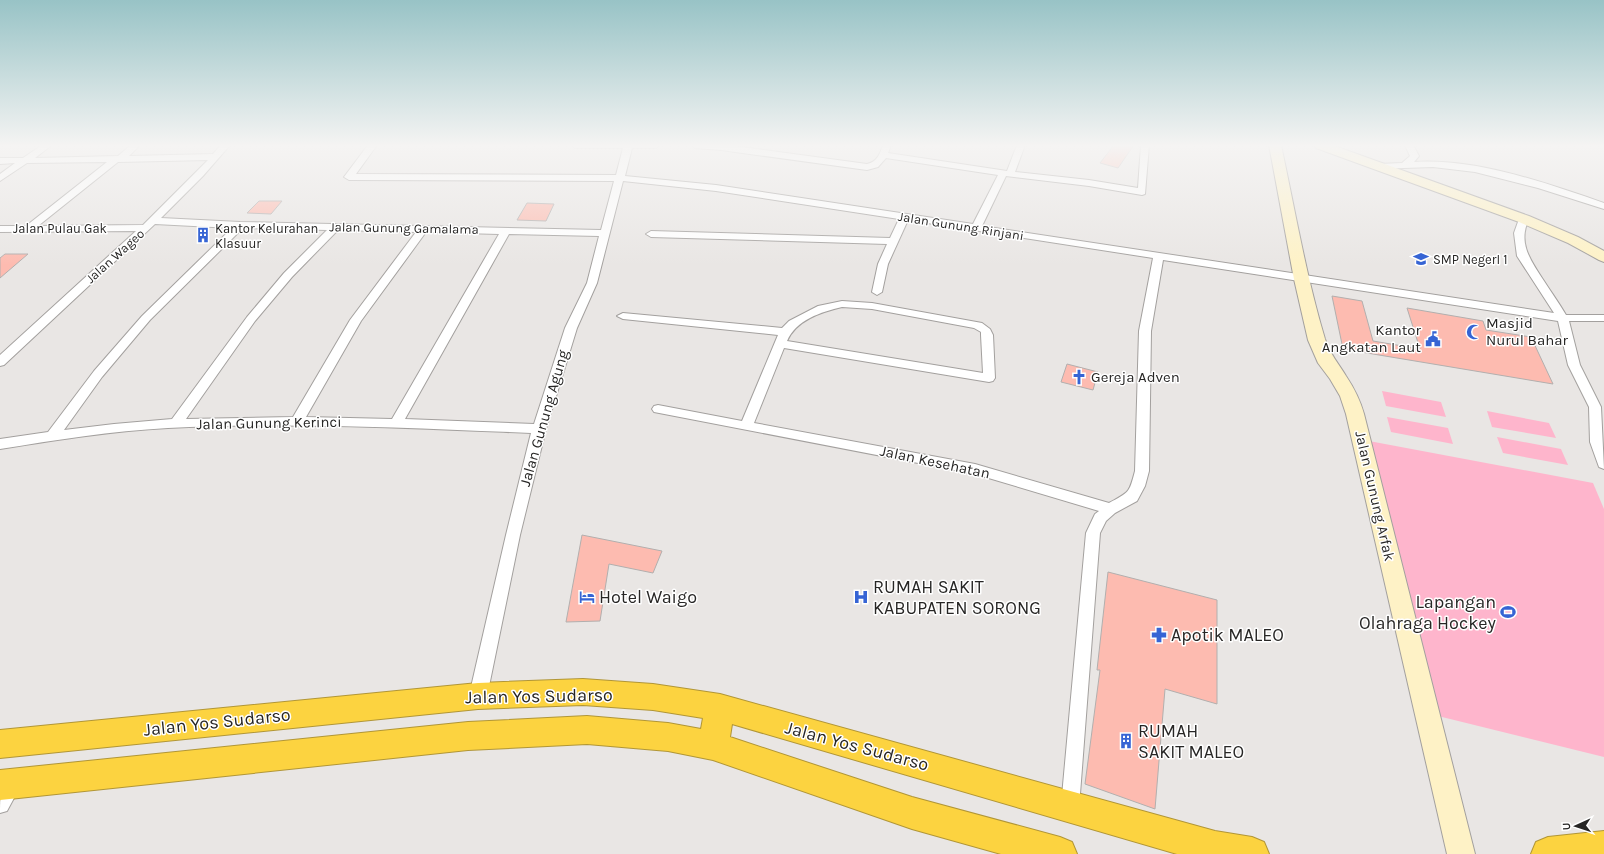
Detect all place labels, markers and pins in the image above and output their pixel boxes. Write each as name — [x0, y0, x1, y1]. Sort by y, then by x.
place label: Kantor Kelurahan Klasuur — [215, 221, 318, 251]
building icon: Kantor Kelurahan Klasuur — [194, 226, 212, 244]
school or university icon: SMP NegerI 1 — [1412, 250, 1430, 268]
place label: SMP NegerI 1 — [1433, 252, 1507, 267]
place label: Masjid Nurul Bahar — [1486, 314, 1568, 349]
place label: Kantor Angkatan Laut — [1322, 321, 1422, 356]
mosque icon: Masjid Nurul Bahar — [1465, 323, 1483, 341]
public building icon: Kantor Angkatan Laut — [1424, 330, 1442, 348]
church icon: Gereja Adven — [1070, 368, 1088, 386]
place label: Gereja Adven — [1091, 368, 1180, 386]
place label: RUMAH SAKIT KABUPATEN SORONG — [873, 576, 1041, 619]
place label: Hotel Waigo — [599, 586, 697, 608]
hotel icon: Hotel Waigo — [578, 588, 596, 606]
hospital icon: RUMAH SAKIT KABUPATEN SORONG — [852, 588, 870, 606]
place label: Lapangan Olahraga Hockey — [1359, 591, 1497, 634]
sports icon: Lapangan Olahraga Hockey — [1499, 603, 1517, 621]
place label: Apotik MALEO — [1171, 624, 1284, 646]
pharmacy icon: Apotik MALEO — [1150, 626, 1168, 644]
place label: RUMAH SAKIT MALEO — [1138, 720, 1244, 763]
building icon: RUMAH SAKIT MALEO — [1117, 732, 1135, 750]

